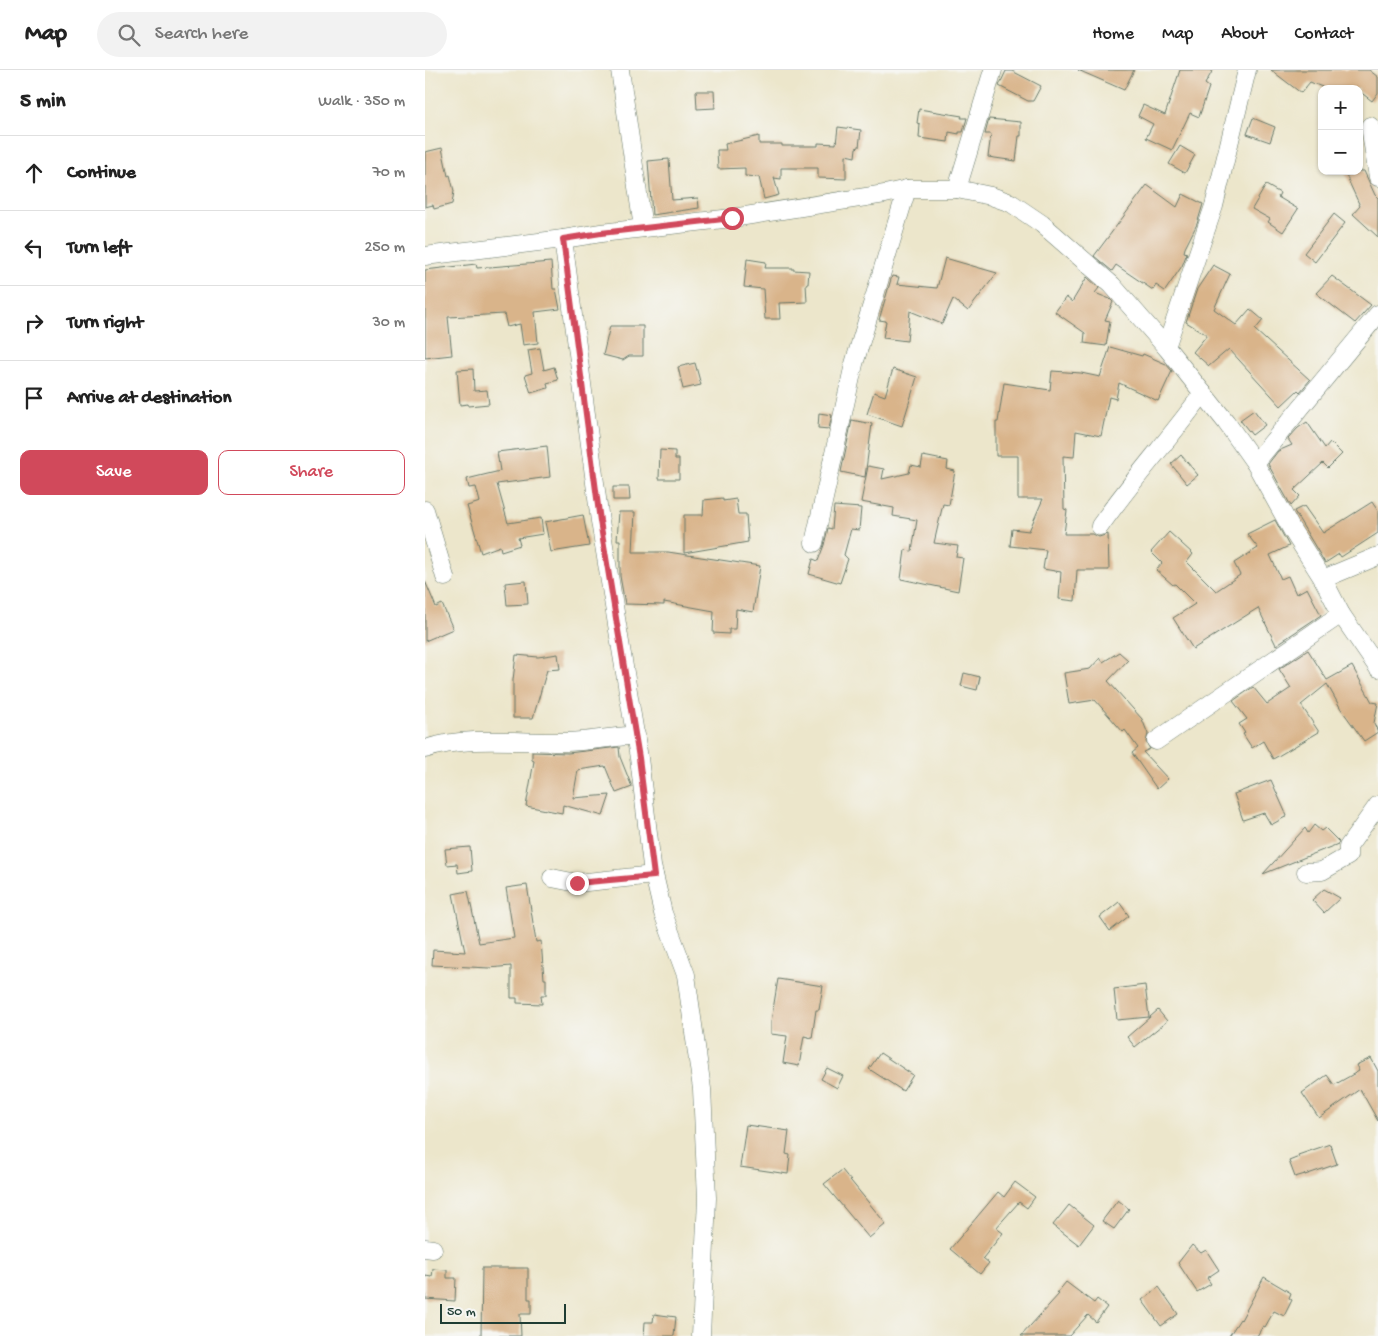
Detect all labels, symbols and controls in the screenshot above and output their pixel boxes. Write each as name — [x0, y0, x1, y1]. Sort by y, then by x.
search box — [97, 12, 447, 57]
text: Map — [25, 20, 67, 49]
icon: search — [115, 21, 143, 49]
text: Search here — [155, 23, 248, 46]
text: Home — [1092, 24, 1134, 45]
text: Map — [1162, 24, 1193, 45]
text: About — [1221, 24, 1267, 45]
text: Contact — [1295, 24, 1353, 45]
map controls — [1318, 85, 1363, 175]
button: + — [1318, 85, 1363, 130]
text: 5 min — [20, 90, 65, 115]
text: Walk · 350 m — [318, 93, 405, 112]
button: − — [1318, 130, 1363, 175]
icon: ahead — [20, 159, 48, 187]
text: Continue — [67, 162, 136, 185]
text: 70 m — [372, 164, 405, 183]
route start — [721, 207, 744, 230]
icon: left — [20, 234, 48, 262]
text: Turn left — [67, 237, 131, 260]
text: 250 m — [365, 239, 405, 258]
icon: right — [20, 309, 48, 337]
text: Turn right — [67, 312, 143, 335]
text: 30 m — [372, 314, 405, 333]
icon: arrive — [20, 384, 48, 412]
text: Arrive at destination — [67, 387, 231, 410]
button: Save — [20, 450, 208, 495]
button: Share — [218, 450, 405, 495]
route end — [566, 872, 589, 895]
scale bar — [440, 1301, 566, 1324]
text: 50 m — [447, 1304, 476, 1321]

